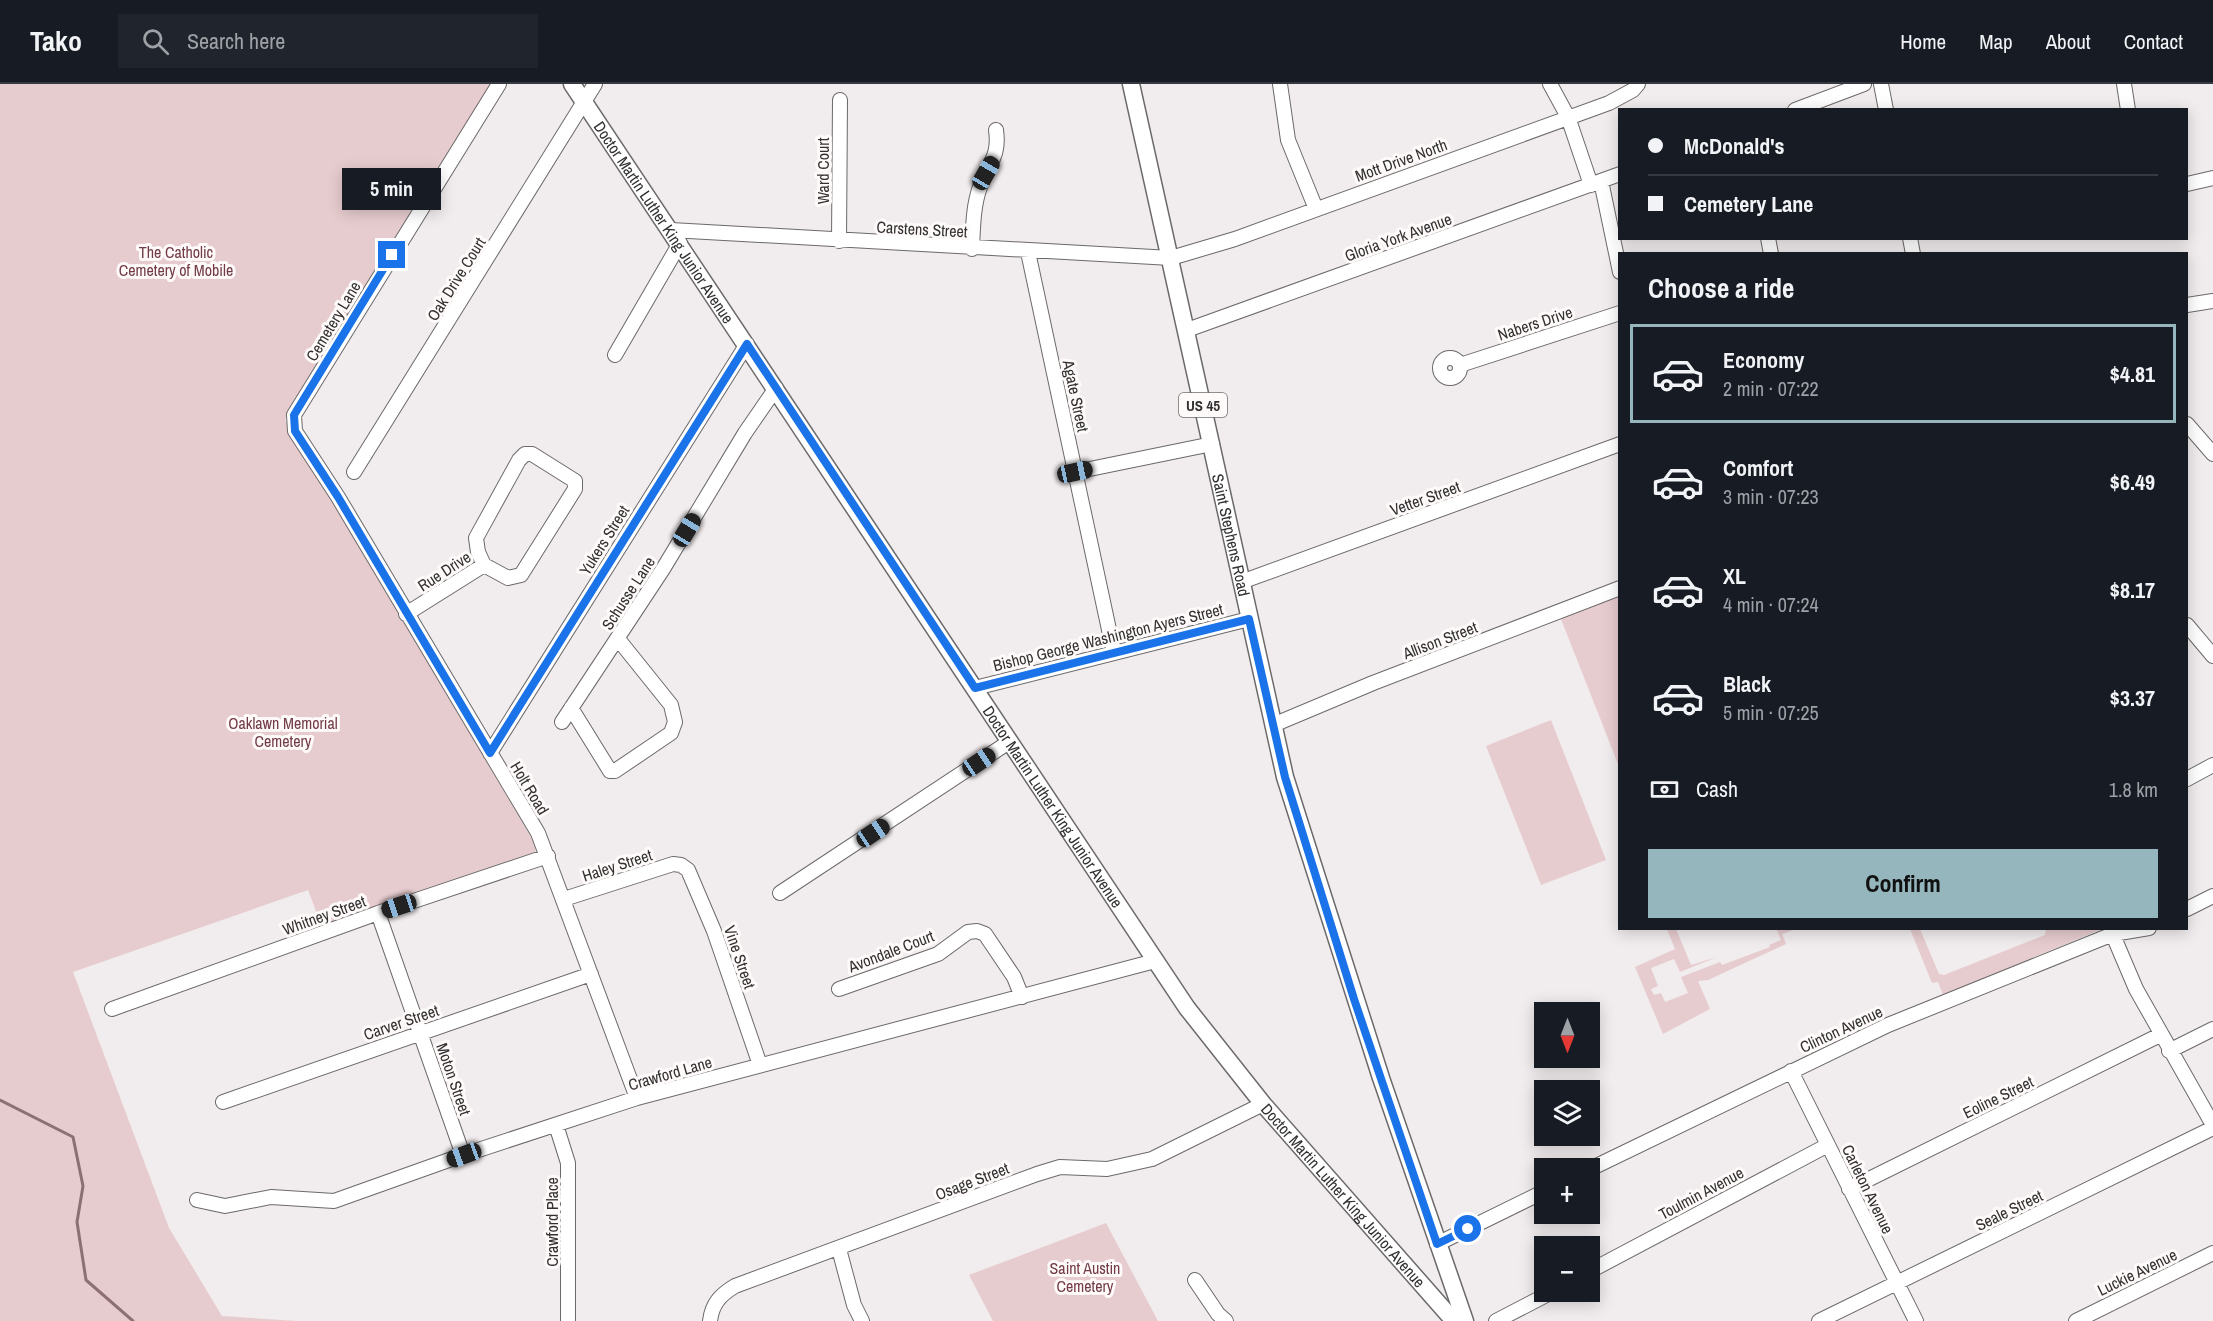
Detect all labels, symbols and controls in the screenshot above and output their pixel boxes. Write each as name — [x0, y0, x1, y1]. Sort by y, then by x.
search box — [118, 14, 538, 68]
text: Tako — [30, 22, 82, 60]
icon: search — [139, 25, 172, 58]
text: Search here — [187, 26, 285, 56]
text: Home — [1900, 27, 1946, 56]
text: Map — [1979, 27, 2013, 56]
text: About — [2046, 27, 2091, 56]
text: Contact — [2124, 27, 2183, 56]
street label: Doctor Martin Luther King Junior Avenue — [589, 117, 739, 328]
text: McDonald's — [1684, 131, 1785, 161]
street label: Mott Drive North — [1352, 133, 1450, 187]
street label: Ward Court — [812, 137, 834, 204]
car — [969, 153, 1003, 193]
callout: 5 min — [342, 168, 442, 210]
text: 5 min — [370, 175, 413, 202]
text: Cemetery Lane — [1684, 189, 1813, 219]
street label: Gloria York Avenue — [1341, 207, 1455, 267]
street label: Carstens Street — [876, 216, 968, 242]
street label: Oak Drive Court — [422, 233, 491, 325]
park label: The Catholic Cemetery of Mobile — [119, 241, 233, 281]
route end — [378, 241, 405, 268]
text: Choose a ride — [1648, 270, 1794, 306]
street label: Cemetery Lane — [300, 277, 366, 365]
street label: Nabers Drive — [1495, 301, 1575, 345]
text: Economy — [1723, 345, 1804, 375]
icon: car — [1651, 347, 1705, 401]
street label: Agate Street — [1057, 357, 1094, 434]
text: $4.81 — [2110, 359, 2155, 389]
text: 2 min · 07:22 — [1723, 375, 1819, 402]
road number: US 45 — [1179, 393, 1227, 417]
text: Comfort — [1723, 453, 1793, 483]
icon: car — [1651, 455, 1705, 509]
car — [1056, 459, 1094, 485]
text: $6.49 — [2110, 467, 2155, 497]
street label: Saint Stephens Road — [1207, 472, 1255, 598]
street label: Vetter Street — [1387, 475, 1463, 521]
text: 3 min · 07:23 — [1723, 483, 1819, 510]
street label: Yukers Street — [574, 500, 634, 579]
car — [670, 510, 704, 550]
street label: Rue Drive — [413, 546, 475, 596]
street label: Schusse Lane — [596, 552, 660, 634]
text: XL — [1723, 561, 1746, 591]
icon: car — [1651, 563, 1705, 617]
text: $8.17 — [2110, 575, 2155, 605]
text: 4 min · 07:24 — [1723, 591, 1819, 618]
street label: Bishop George Washington Ayers Street — [991, 598, 1226, 676]
street label: Allison Street — [1399, 616, 1481, 665]
text: Black — [1723, 669, 1771, 699]
icon: car — [1651, 671, 1705, 725]
text: $3.37 — [2110, 683, 2155, 713]
text: 5 min · 07:25 — [1723, 699, 1819, 726]
street label: Doctor Martin Luther King Junior Avenue — [978, 701, 1128, 912]
park label: Oaklawn Memorial Cemetery — [228, 712, 338, 752]
car — [959, 744, 999, 780]
street label: Holt Road — [506, 757, 554, 819]
icon: cash — [1648, 773, 1681, 806]
text: Cash — [1696, 774, 1738, 804]
text: 1.8 km — [2109, 776, 2158, 803]
car — [853, 815, 893, 851]
street label: Haley Street — [579, 843, 655, 887]
button: Confirm — [1648, 849, 2158, 918]
street label: Whitney Street — [279, 890, 369, 940]
car — [379, 892, 419, 920]
street label: Vine Street — [719, 922, 761, 992]
street label: Avondale Court — [844, 924, 937, 978]
street label: Carver Street — [361, 999, 442, 1045]
street label: Clinton Avenue — [1796, 1000, 1886, 1058]
north arrow — [1534, 1002, 1600, 1068]
map controls — [1534, 1002, 1600, 1302]
street label: Moton Street — [431, 1040, 477, 1118]
street label: Crawford Lane — [626, 1051, 714, 1095]
street label: Eoline Street — [1959, 1070, 2037, 1124]
button: layers — [1534, 1080, 1600, 1146]
street label: Doctor Martin Luther King Junior Avenue — [1256, 1099, 1430, 1292]
car — [444, 1140, 484, 1170]
street label: Carleton Avenue — [1837, 1141, 1899, 1237]
street label: Osage Street — [932, 1157, 1012, 1205]
button: + — [1534, 1158, 1600, 1224]
street label: Toulmin Avenue — [1655, 1161, 1747, 1225]
street label: Crawford Place — [541, 1177, 563, 1267]
street label: Seale Street — [1972, 1184, 2047, 1236]
route start — [1454, 1215, 1481, 1242]
button: − — [1534, 1236, 1600, 1302]
street label: Luckie Avenue — [2094, 1243, 2180, 1301]
park label: Saint Austin Cemetery — [1050, 1257, 1120, 1297]

